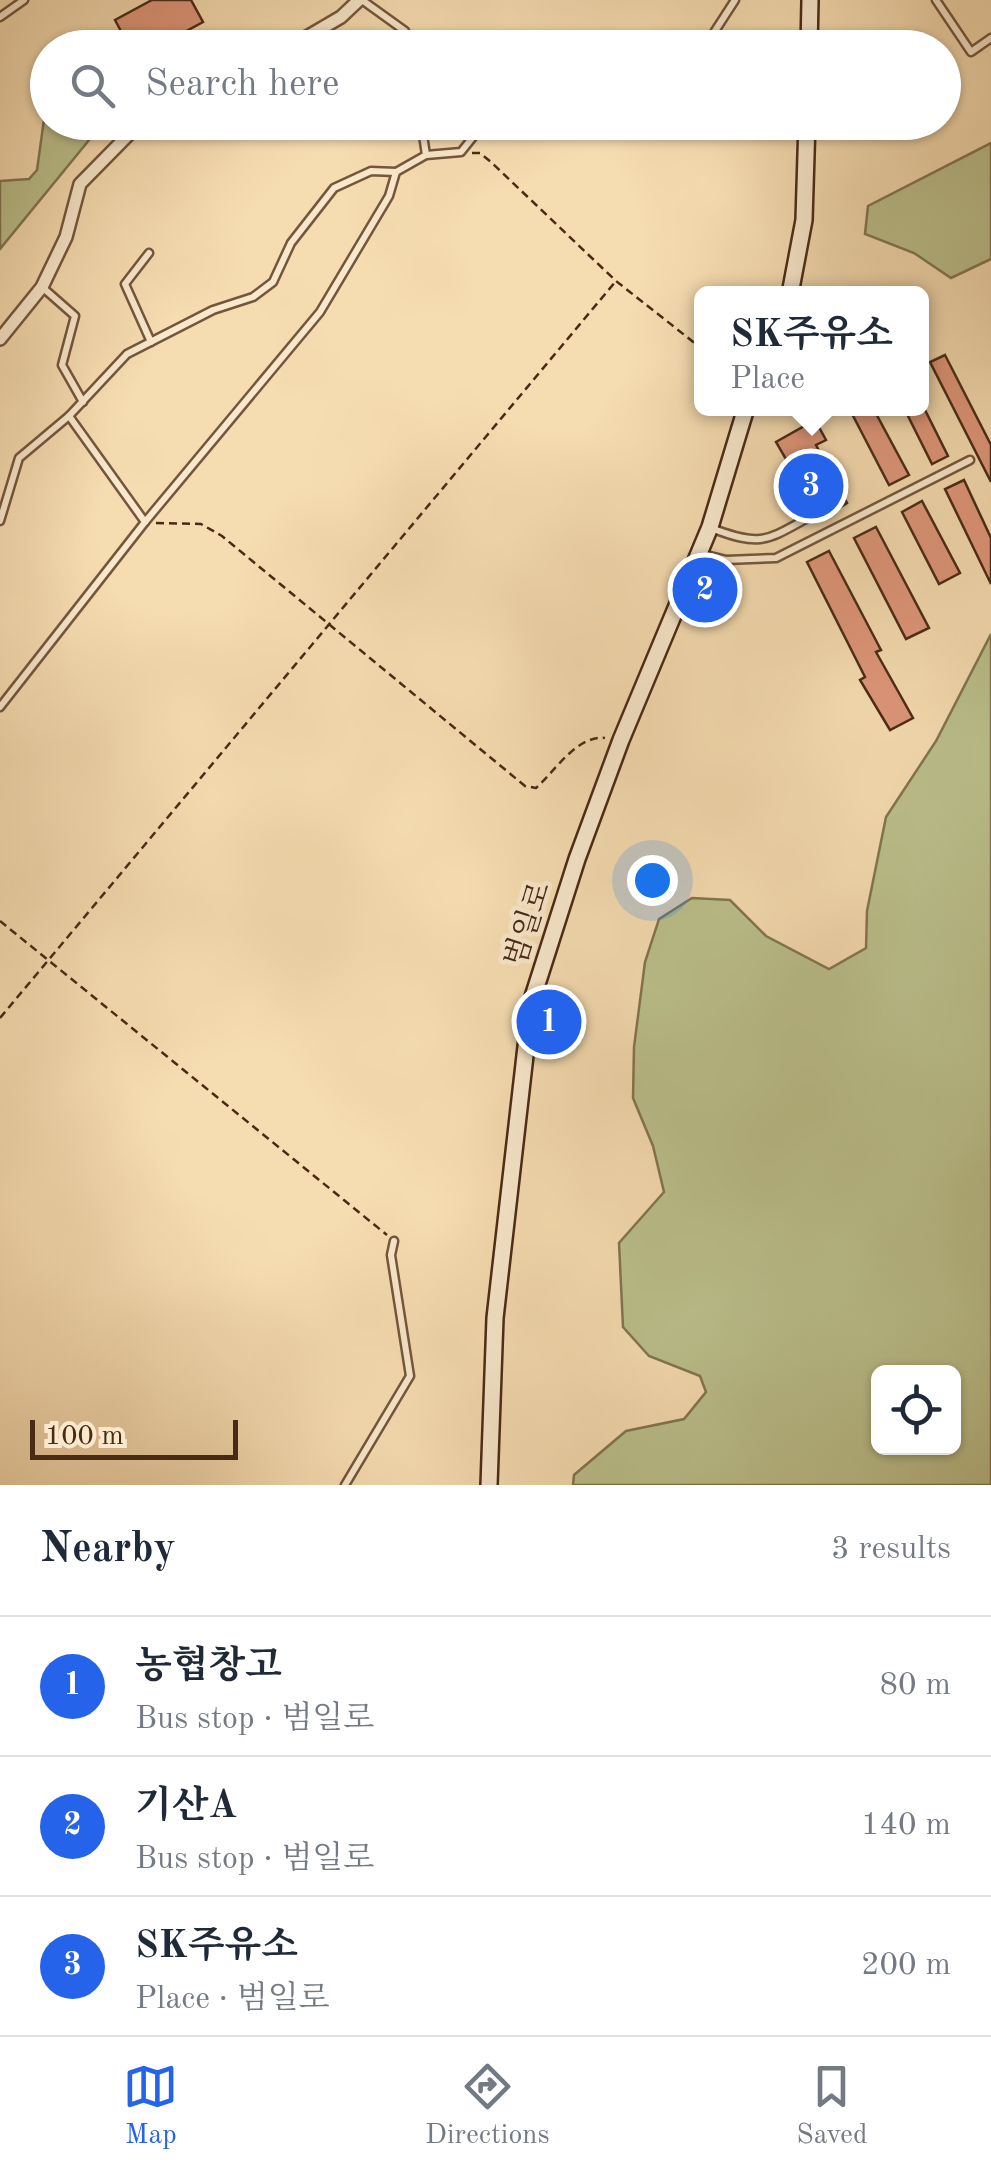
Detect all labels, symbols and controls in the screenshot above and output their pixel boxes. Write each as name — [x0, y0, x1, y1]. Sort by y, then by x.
search box — [30, 30, 961, 140]
icon: search — [65, 58, 120, 113]
text: Search here — [145, 66, 340, 104]
popup — [694, 286, 929, 416]
text: SK주유소 — [730, 317, 893, 355]
text: Place — [730, 364, 805, 396]
pin: 3 — [778, 448, 844, 524]
pin: 2 — [672, 552, 738, 628]
your location — [627, 855, 678, 906]
street label: 범일로 — [499, 878, 557, 971]
pin: 1 — [516, 984, 582, 1060]
map controls — [871, 1365, 961, 1455]
button: locate — [871, 1365, 961, 1455]
scale bar — [30, 1415, 238, 1460]
text: 100 m — [45, 1423, 124, 1451]
text: Nearby — [40, 1529, 176, 1571]
text: 3 results — [831, 1534, 951, 1566]
text: 농협창고 — [135, 1648, 282, 1686]
text: 1 — [63, 1670, 82, 1702]
text: 80 m — [880, 1670, 951, 1702]
text: Bus stop · 범일로 — [135, 1704, 374, 1736]
text: 기산A — [135, 1788, 237, 1826]
text: 2 — [63, 1810, 82, 1842]
text: 140 m — [861, 1810, 951, 1842]
text: Bus stop · 범일로 — [135, 1844, 374, 1876]
text: SK주유소 — [135, 1928, 298, 1966]
text: 3 — [63, 1950, 82, 1982]
text: 200 m — [861, 1950, 951, 1982]
text: Place · 범일로 — [135, 1984, 330, 2016]
tab: Map — [123, 2059, 178, 2154]
tab: Directions — [425, 2059, 550, 2154]
tab: Saved — [796, 2059, 868, 2154]

